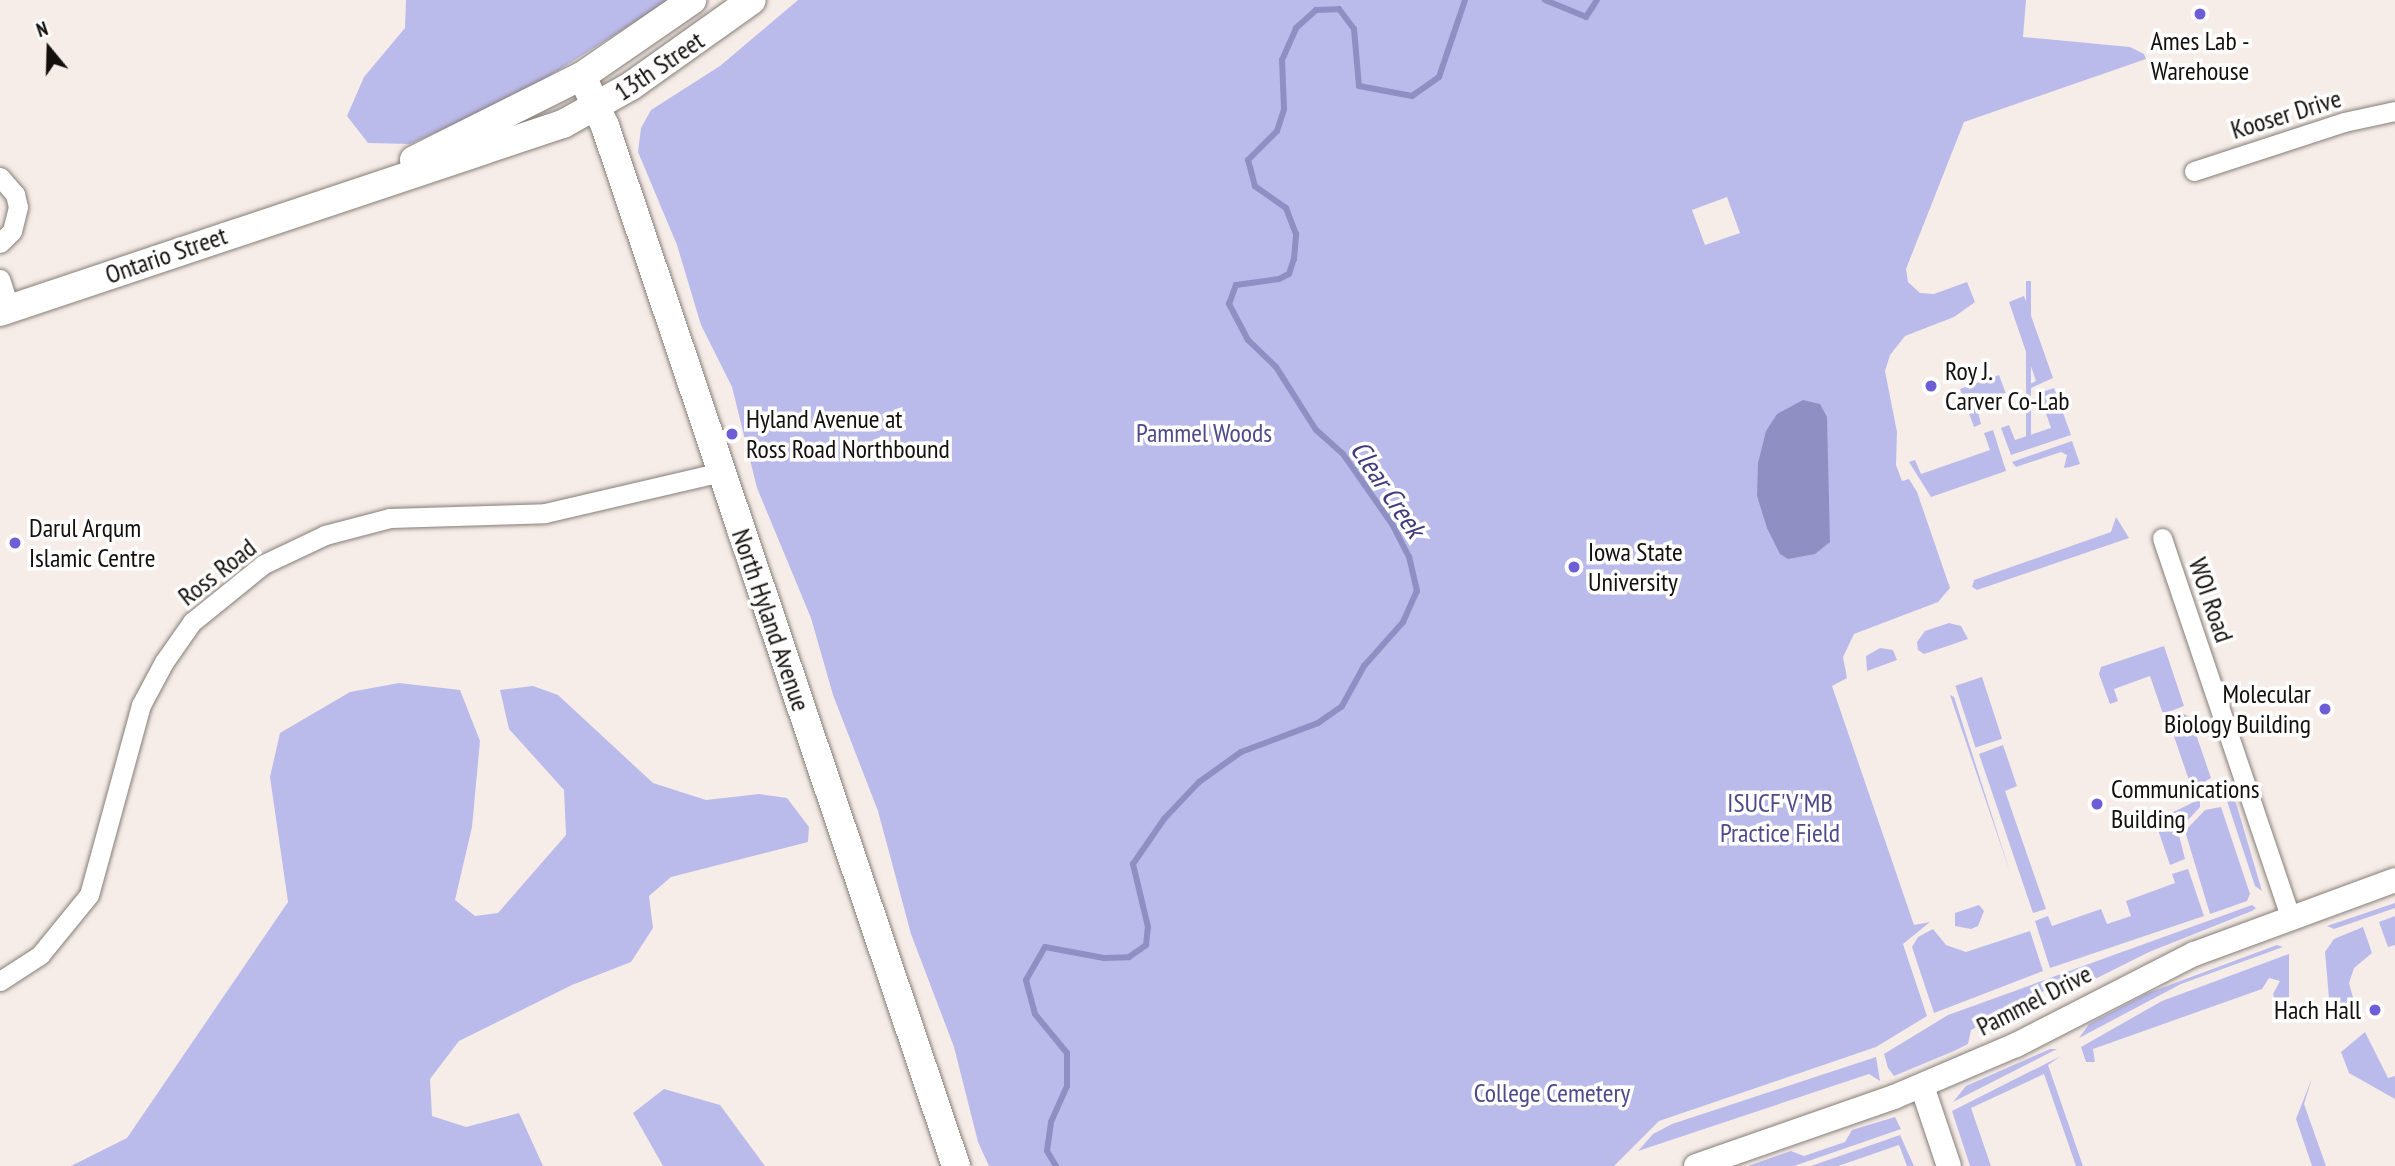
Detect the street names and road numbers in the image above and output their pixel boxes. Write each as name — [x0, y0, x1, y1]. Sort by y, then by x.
street label: 13th Street — [608, 25, 710, 107]
street label: Kooser Drive — [2227, 82, 2345, 146]
street label: Ontario Street — [101, 220, 231, 290]
street label: North Hyland Avenue — [725, 525, 817, 715]
street label: Ross Road — [172, 532, 262, 612]
street label: WOI Road — [2182, 554, 2240, 646]
street label: Pammel Drive — [1971, 958, 2097, 1042]

